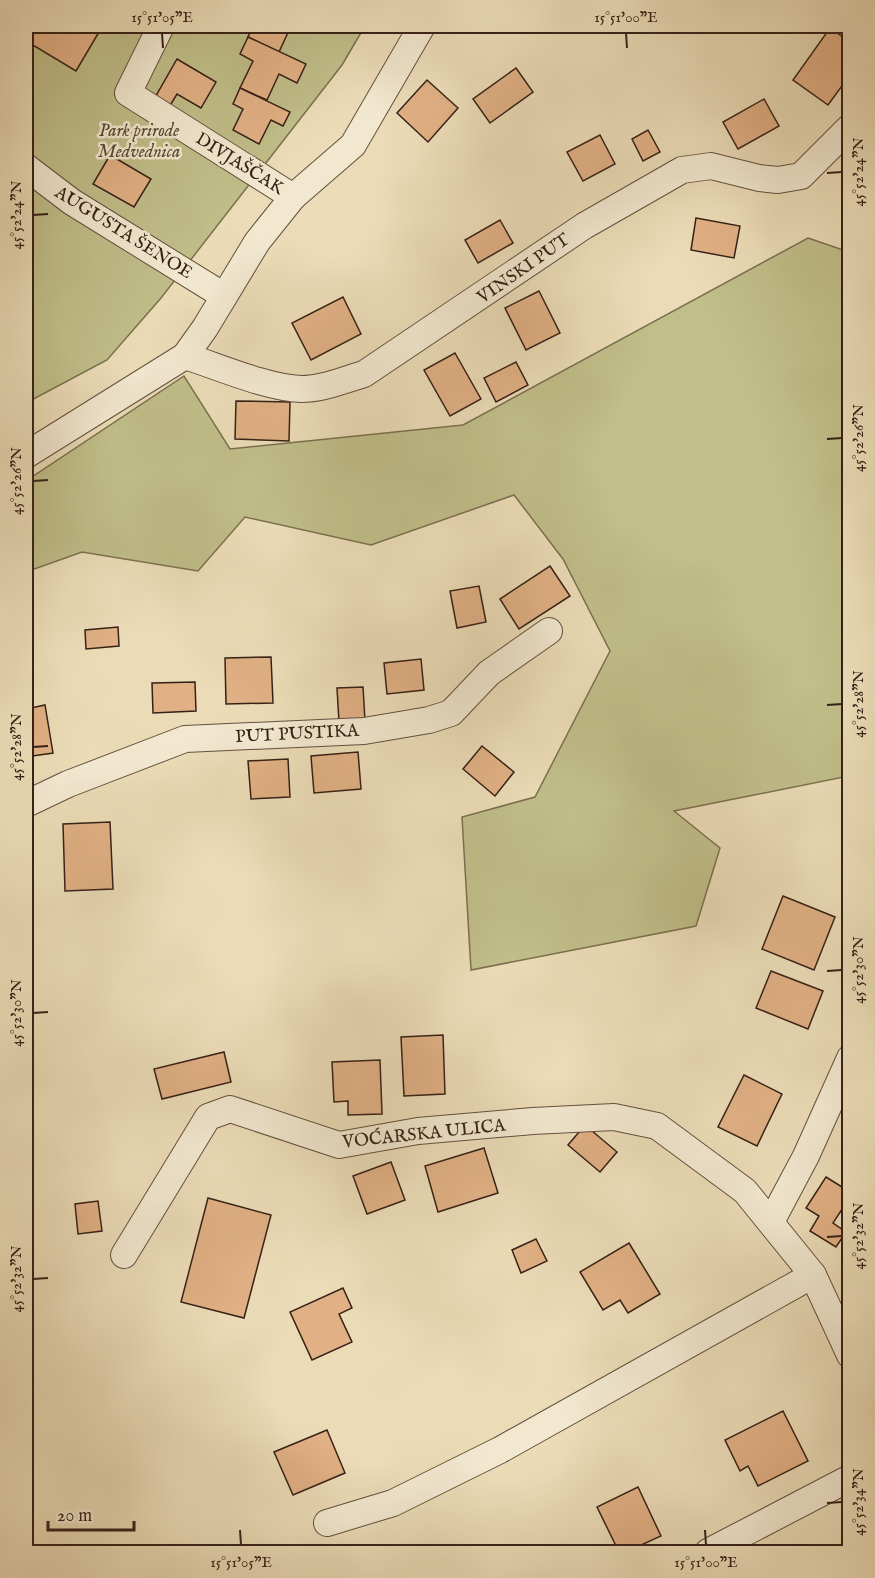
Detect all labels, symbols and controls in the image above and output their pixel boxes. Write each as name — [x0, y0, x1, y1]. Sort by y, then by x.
text: 15°51'05"E — [131, 8, 193, 27]
text: 15°51'00"E — [594, 8, 658, 27]
park label: Park prirode Medvednica — [98, 120, 180, 164]
street label: DIVJAŠČAK — [191, 126, 290, 201]
text: 45°52'24"N — [849, 138, 868, 206]
street label: AUGUSTA ŠENOE — [49, 179, 197, 285]
text: 45°52'24"N — [7, 181, 26, 249]
street label: VINSKI PUT — [472, 229, 575, 310]
text: 45°52'26"N — [849, 404, 868, 472]
text: 45°52'26"N — [7, 447, 26, 515]
text: 45°52'28"N — [849, 670, 868, 738]
text: 45°52'28"N — [7, 713, 26, 781]
street label: PUT PUSTIKA — [235, 720, 360, 749]
text: 45°52'30"N — [849, 936, 868, 1004]
text: 45°52'30"N — [7, 979, 26, 1047]
street label: VOĆARSKA ULICA — [340, 1112, 508, 1155]
text: 45°52'32"N — [849, 1202, 868, 1270]
text: 45°52'32"N — [7, 1245, 26, 1313]
text: 45°52'34"N — [849, 1468, 868, 1536]
scale bar — [48, 1494, 134, 1532]
text: 20 m — [57, 1505, 92, 1528]
text: 15°51'05"E — [210, 1553, 272, 1572]
text: 15°51'00"E — [674, 1553, 738, 1572]

